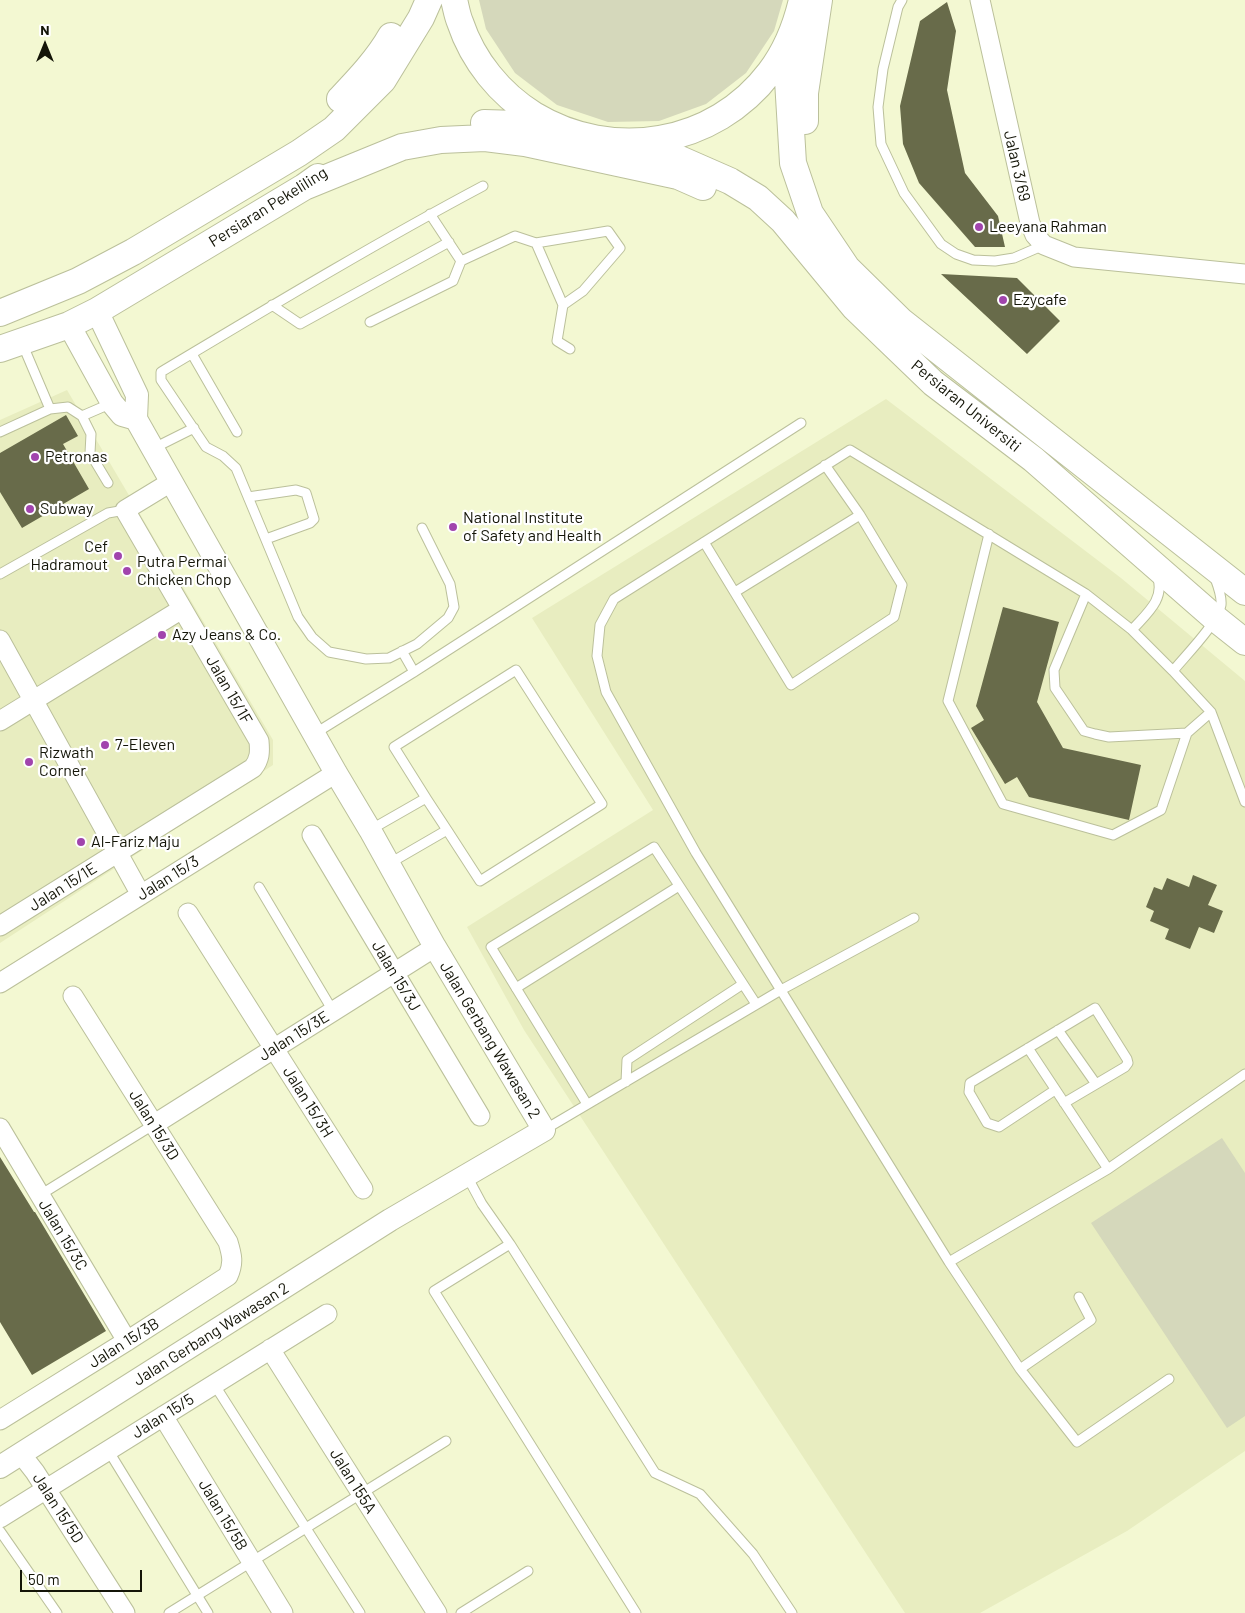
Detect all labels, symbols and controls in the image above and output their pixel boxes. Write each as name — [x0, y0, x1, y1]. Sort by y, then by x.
north arrow — [20, 20, 70, 70]
text: N — [40, 21, 50, 38]
street label: Jalan 3/69 — [1000, 129, 1034, 203]
street label: Persiaran Pekeliling — [205, 163, 331, 251]
place label: Leeyana Rahman — [989, 217, 1107, 237]
marker: Leeyana Rahman — [973, 221, 985, 233]
place label: Ezycafe — [1013, 290, 1067, 310]
marker: Ezycafe — [997, 294, 1009, 306]
street label: Persiaran Universiti — [907, 356, 1025, 456]
place label: Petronas — [45, 447, 107, 467]
marker: Petronas — [29, 451, 41, 463]
place label: Subway — [40, 499, 93, 519]
marker: Subway — [24, 503, 36, 515]
place label: National Institute of Safety and Health — [463, 508, 602, 546]
marker: National Institute of Safety and Health — [447, 521, 459, 533]
place label: Cef Hadramout — [30, 537, 108, 575]
marker: Cef Hadramout — [112, 550, 124, 562]
place label: Putra Permai Chicken Chop — [137, 552, 232, 590]
marker: Putra Permai Chicken Chop — [121, 565, 133, 577]
place label: Azy Jeans & Co. — [172, 625, 281, 645]
marker: Azy Jeans & Co. — [156, 629, 168, 641]
street label: Jalan 15/1F — [202, 652, 256, 728]
place label: 7-Eleven — [115, 735, 175, 755]
marker: 7-Eleven — [99, 739, 111, 751]
place label: Rizwath Corner — [39, 743, 94, 781]
marker: Rizwath Corner — [23, 756, 35, 768]
place label: Al-Fariz Maju — [91, 832, 180, 852]
marker: Al-Fariz Maju — [75, 836, 87, 848]
street label: Jalan 15/3 — [133, 851, 203, 905]
street label: Jalan 15/1E — [25, 859, 101, 915]
street label: Jalan 15/3J — [367, 937, 425, 1015]
street label: Jalan Gerbang Wawasan 2 — [435, 958, 545, 1122]
street label: Jalan 15/3E — [255, 1007, 333, 1065]
street label: Jalan 15/3H — [279, 1063, 337, 1141]
street label: Jalan 15/3D — [125, 1086, 183, 1164]
street label: Jalan 15/3C — [34, 1196, 92, 1274]
street label: Jalan Gerbang Wawasan 2 — [130, 1278, 292, 1390]
street label: Jalan 15/3B — [85, 1314, 163, 1372]
street label: Jalan 15/5 — [128, 1389, 198, 1443]
street label: Jalan 155A — [326, 1445, 380, 1517]
street label: Jalan 15/5D — [28, 1469, 88, 1547]
street label: Jalan 15/5B — [194, 1476, 252, 1554]
scale bar — [22, 1560, 145, 1592]
text: 50 m — [28, 1570, 60, 1588]

